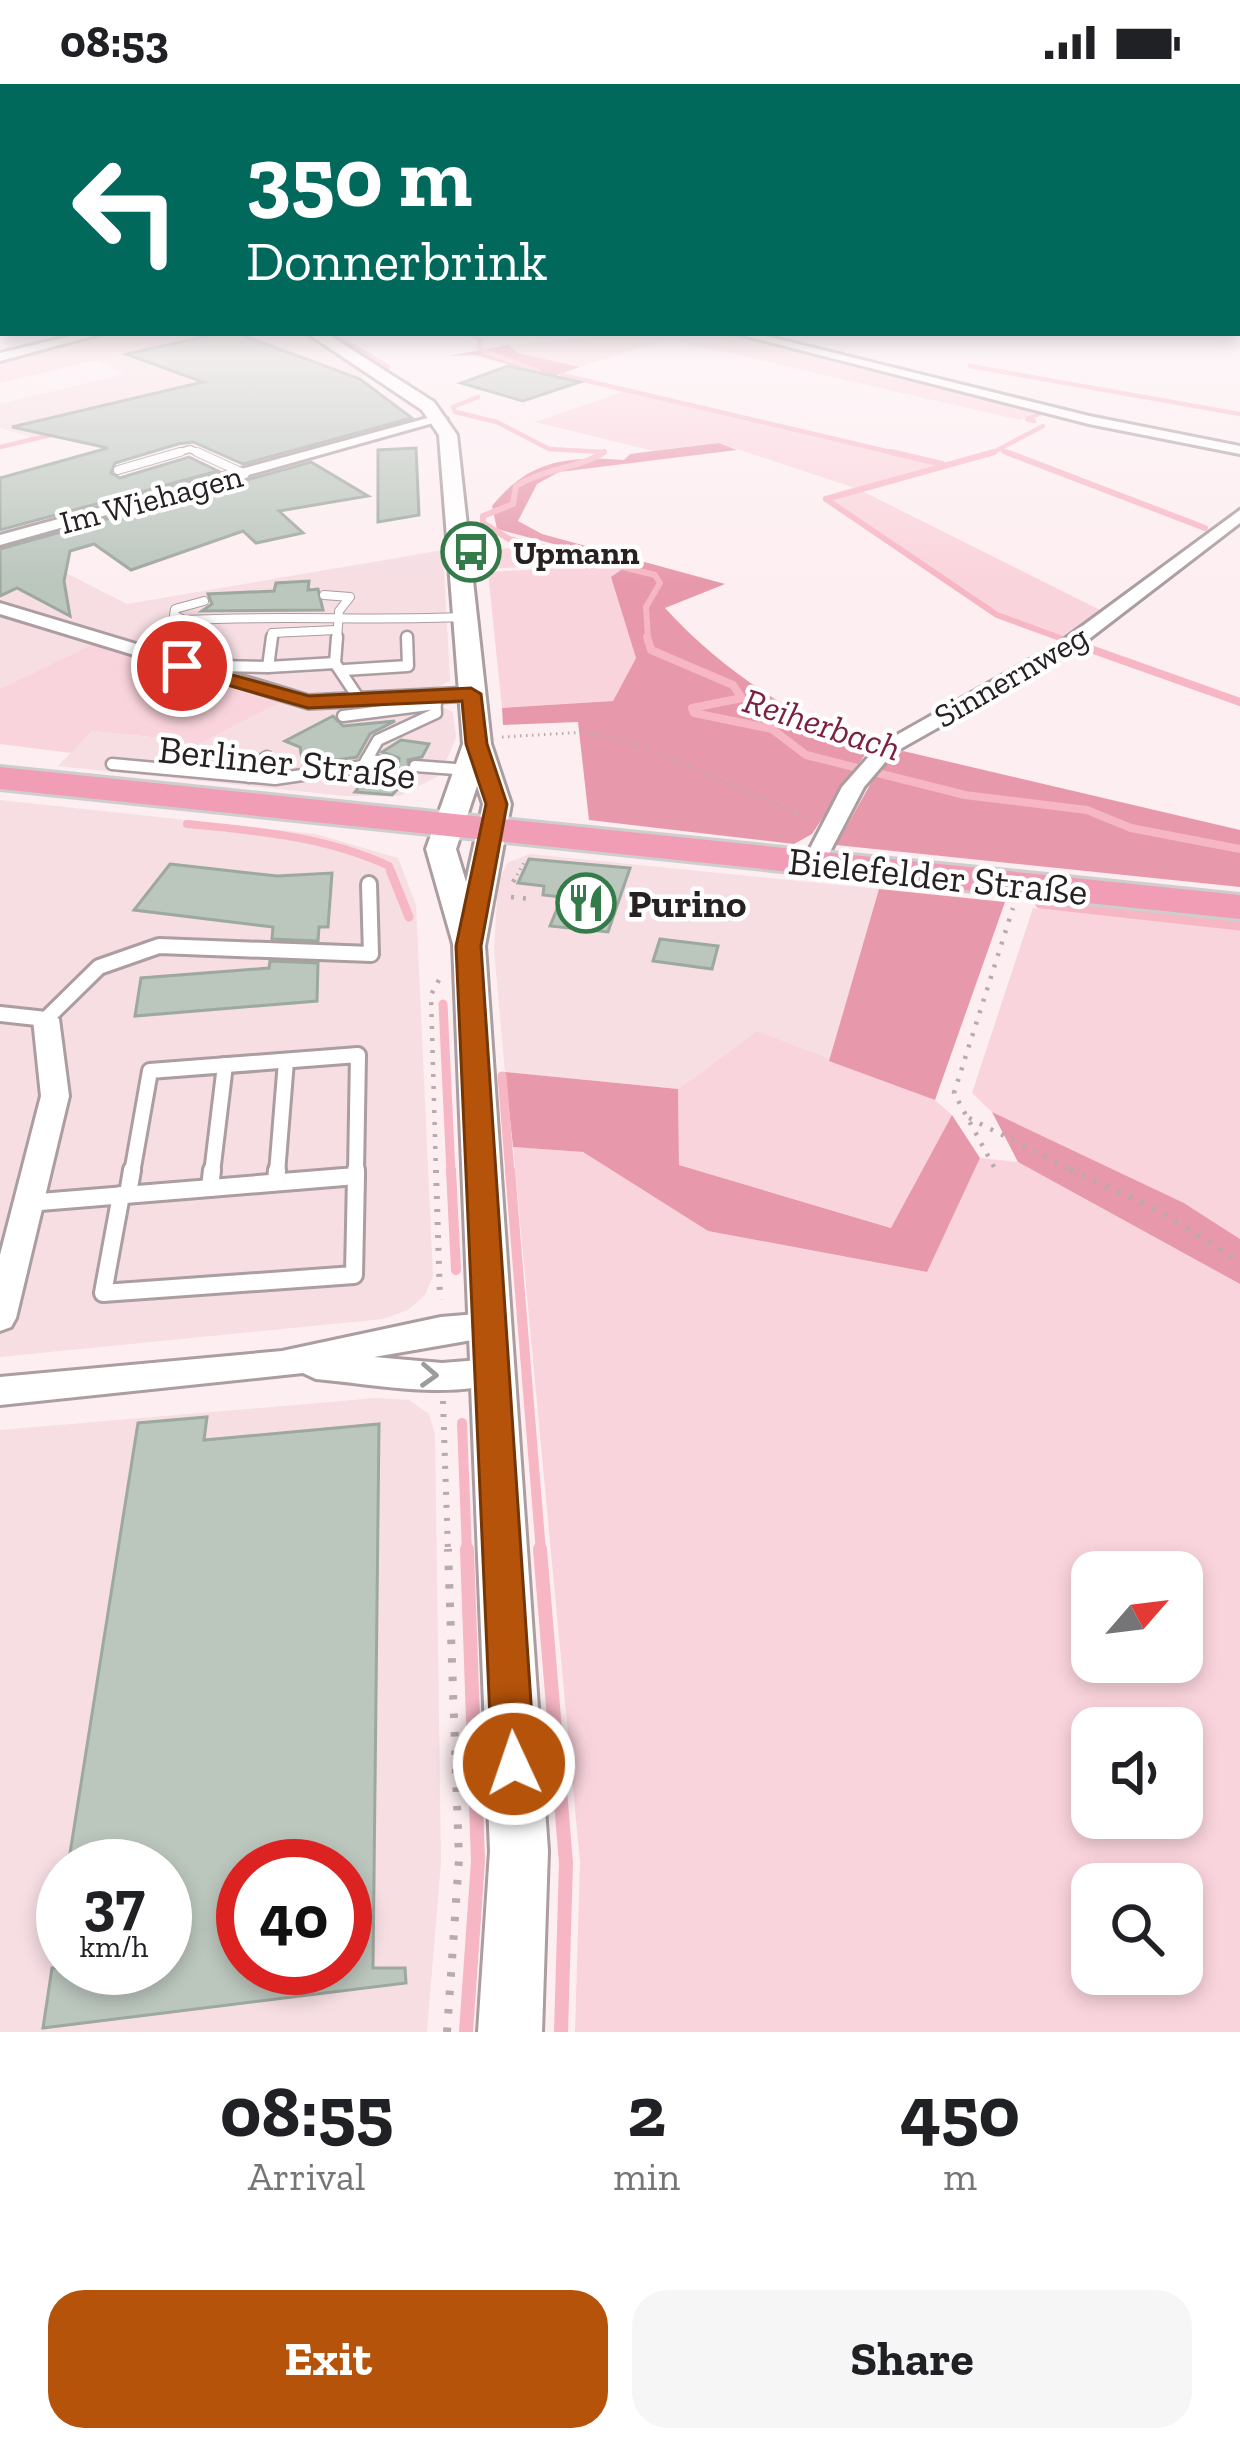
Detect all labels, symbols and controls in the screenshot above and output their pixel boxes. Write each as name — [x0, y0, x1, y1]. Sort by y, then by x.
text: 08:53 — [60, 15, 169, 69]
text: 350 m — [246, 127, 472, 228]
icon: left — [48, 132, 204, 288]
text: Donnerbrink — [246, 229, 547, 294]
street label: Im Wiehagen — [55, 456, 247, 542]
bus stop icon: Upmann — [440, 521, 502, 583]
place label: Upmann — [513, 533, 640, 572]
pin — [131, 615, 233, 717]
street label: Sinnernweg — [927, 616, 1095, 736]
icon: arrive — [149, 633, 215, 699]
water label: Reiherbach — [738, 678, 906, 770]
street label: Berliner Straße — [156, 725, 418, 799]
street label: Bielefelder Straße — [786, 837, 1090, 915]
restaurant icon: Purino — [555, 872, 617, 934]
place label: Purino — [628, 880, 747, 927]
one-way arrow — [420, 1362, 439, 1388]
north arrow — [1071, 1551, 1203, 1683]
map controls — [1071, 1551, 1203, 1995]
position arrow — [451, 1701, 577, 1827]
button: sound — [1071, 1707, 1203, 1839]
speed limit sign: 40 — [216, 1839, 372, 1995]
button: search — [1071, 1863, 1203, 1995]
text: 37 — [83, 1866, 145, 1938]
text: km/h — [80, 1929, 148, 1965]
text: 08:55 — [220, 2068, 393, 2154]
text: 2 — [627, 2068, 666, 2154]
text: 450 — [900, 2068, 1020, 2154]
text: Arrival — [248, 2153, 365, 2200]
text: min — [613, 2153, 680, 2200]
text: m — [943, 2153, 977, 2200]
button: Exit — [48, 2290, 608, 2428]
button: Share — [632, 2290, 1192, 2428]

